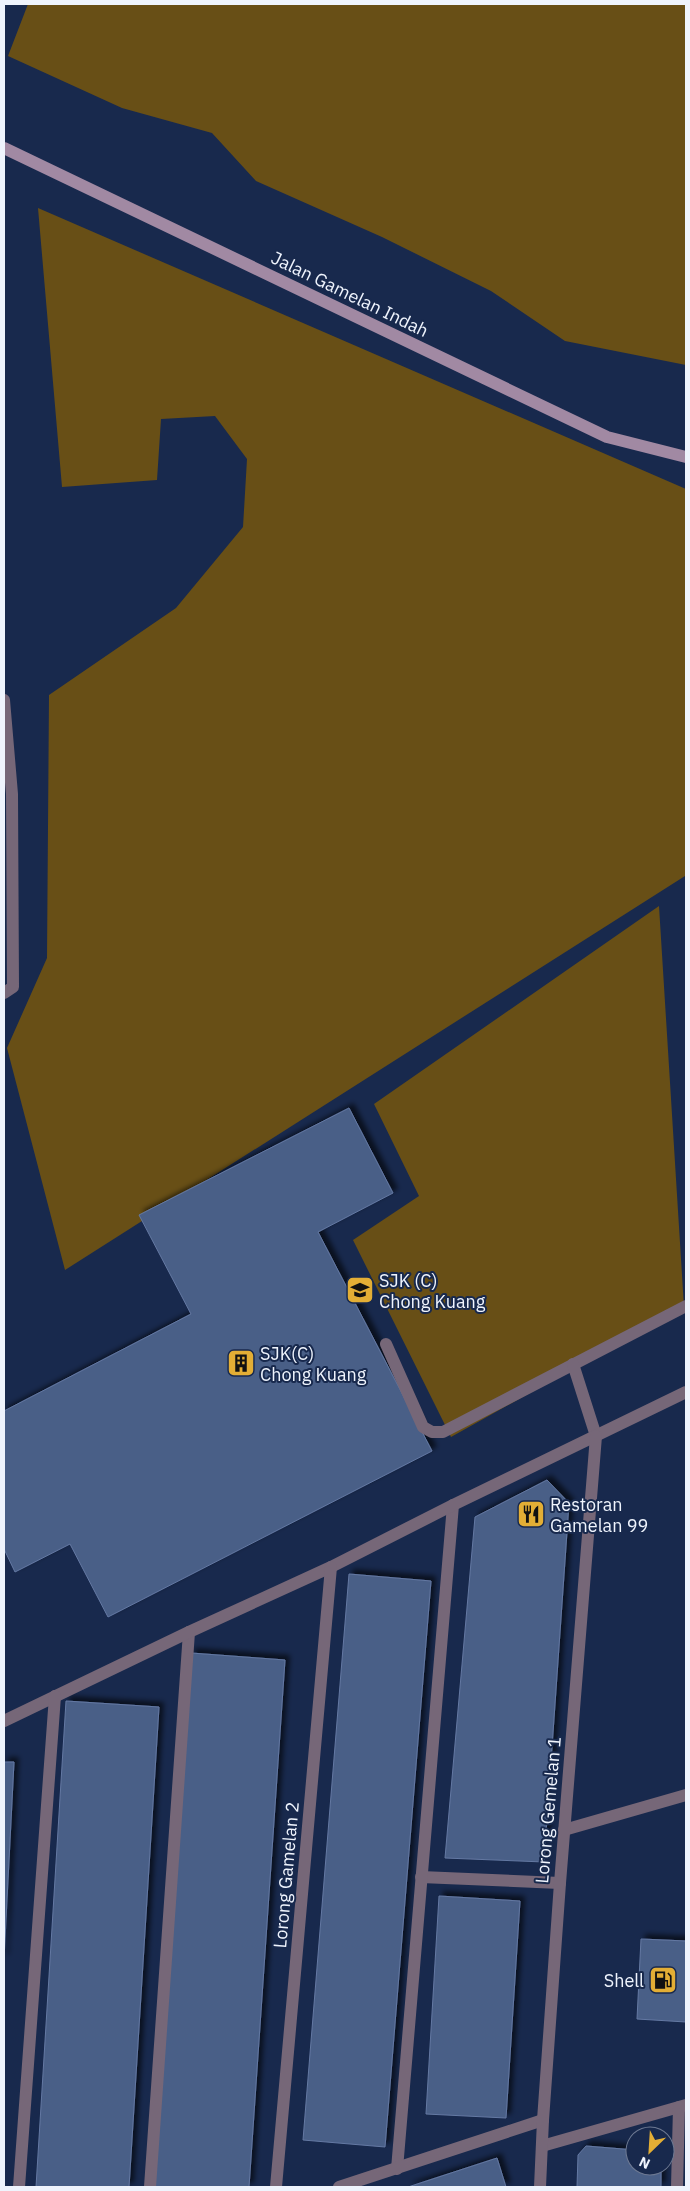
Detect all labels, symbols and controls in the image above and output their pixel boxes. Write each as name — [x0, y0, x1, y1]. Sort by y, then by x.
street label: Jalan Gamelan Indah — [268, 246, 432, 342]
place label: SJK (C) Chong Kuang — [379, 1269, 486, 1313]
school or university icon: SJK (C) Chong Kuang — [345, 1275, 375, 1305]
place label: SJK(C) Chong Kuang — [260, 1342, 367, 1386]
building icon: SJK(C) Chong Kuang — [226, 1348, 256, 1378]
place label: Restoran Gamelan 99 — [550, 1493, 648, 1537]
restaurant icon: Restoran Gamelan 99 — [516, 1499, 546, 1529]
street label: Lorong Gemelan 1 — [530, 1736, 566, 1884]
street label: Lorong Gamelan 2 — [268, 1801, 304, 1949]
fuel station icon: Shell — [648, 1965, 678, 1995]
place label: Shell — [604, 1969, 644, 1992]
north arrow — [625, 2126, 675, 2176]
text: N — [636, 2152, 653, 2173]

